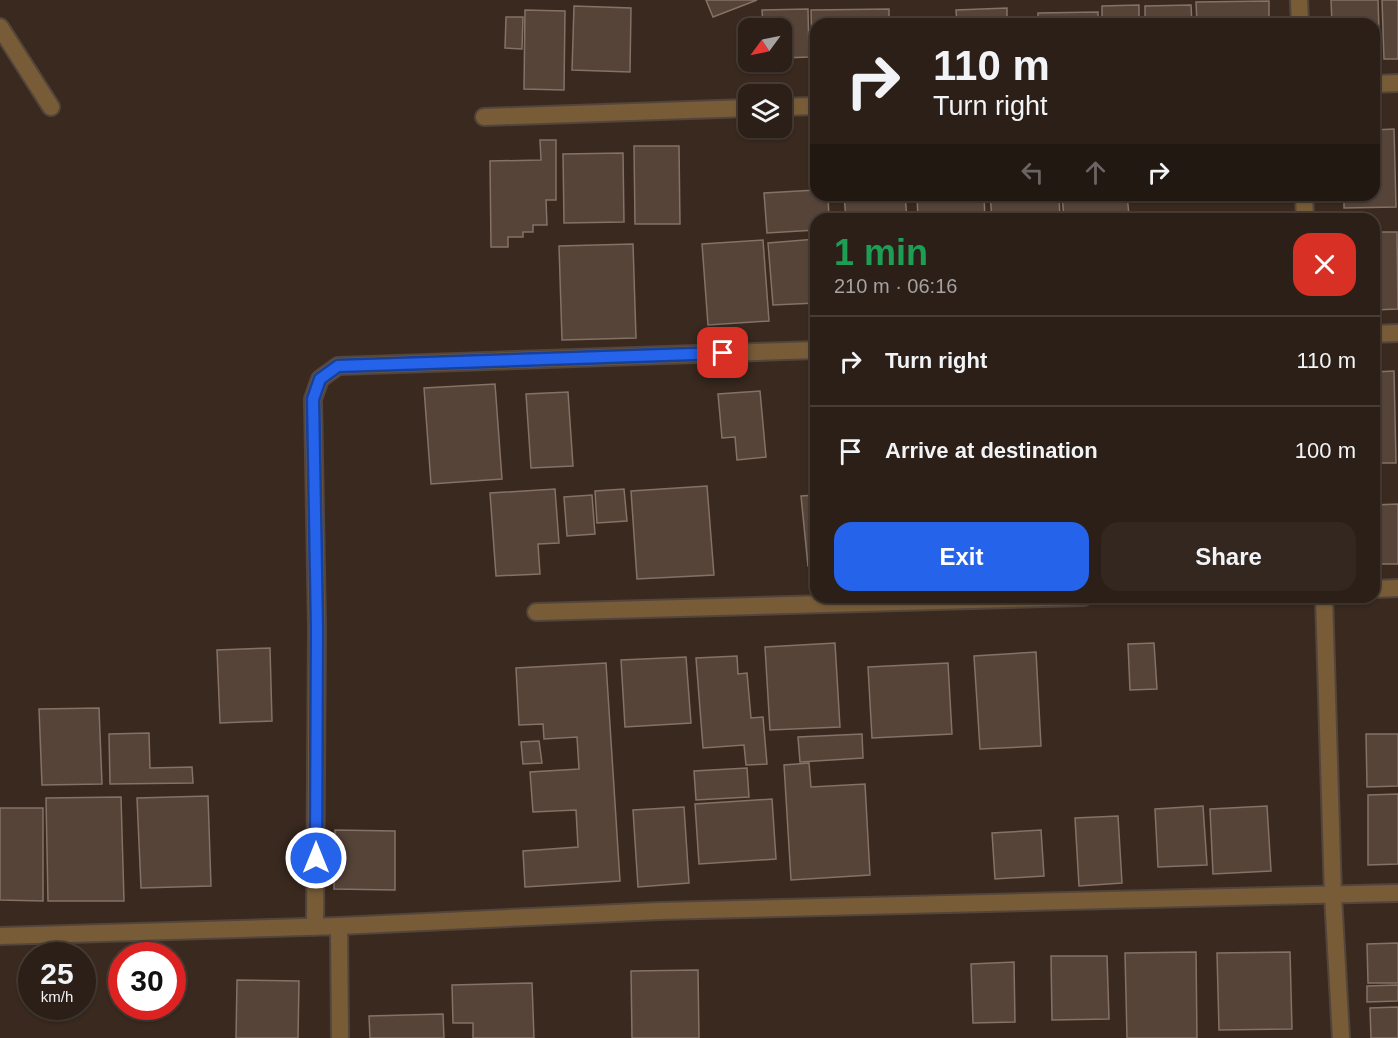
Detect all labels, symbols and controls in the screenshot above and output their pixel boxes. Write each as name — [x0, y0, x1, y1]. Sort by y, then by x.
north arrow — [738, 18, 792, 72]
map controls — [738, 18, 792, 138]
icon: right — [834, 42, 912, 120]
text: 110 m — [933, 42, 1050, 89]
button: layers — [738, 84, 792, 138]
text: Turn right — [933, 91, 1048, 121]
icon: left — [1016, 156, 1049, 189]
icon: ahead — [1079, 156, 1112, 189]
icon: right — [1142, 156, 1175, 189]
text: 1 min — [834, 232, 928, 273]
button: close — [1293, 233, 1356, 296]
text: 210 m · 06:16 — [834, 275, 957, 297]
pin — [697, 327, 748, 378]
icon: arrive — [706, 336, 739, 369]
icon: right — [834, 345, 867, 378]
text: Turn right — [885, 348, 987, 373]
text: 110 m — [1296, 348, 1356, 373]
icon: arrive — [834, 435, 867, 468]
text: Arrive at destination — [885, 438, 1098, 463]
text: 100 m — [1295, 438, 1356, 463]
button: Exit — [834, 522, 1089, 591]
button: Share — [1101, 522, 1356, 591]
position arrow — [284, 826, 348, 890]
speed limit sign: 30 — [108, 942, 186, 1020]
text: 25 — [40, 957, 74, 990]
text: km/h — [41, 988, 73, 1005]

